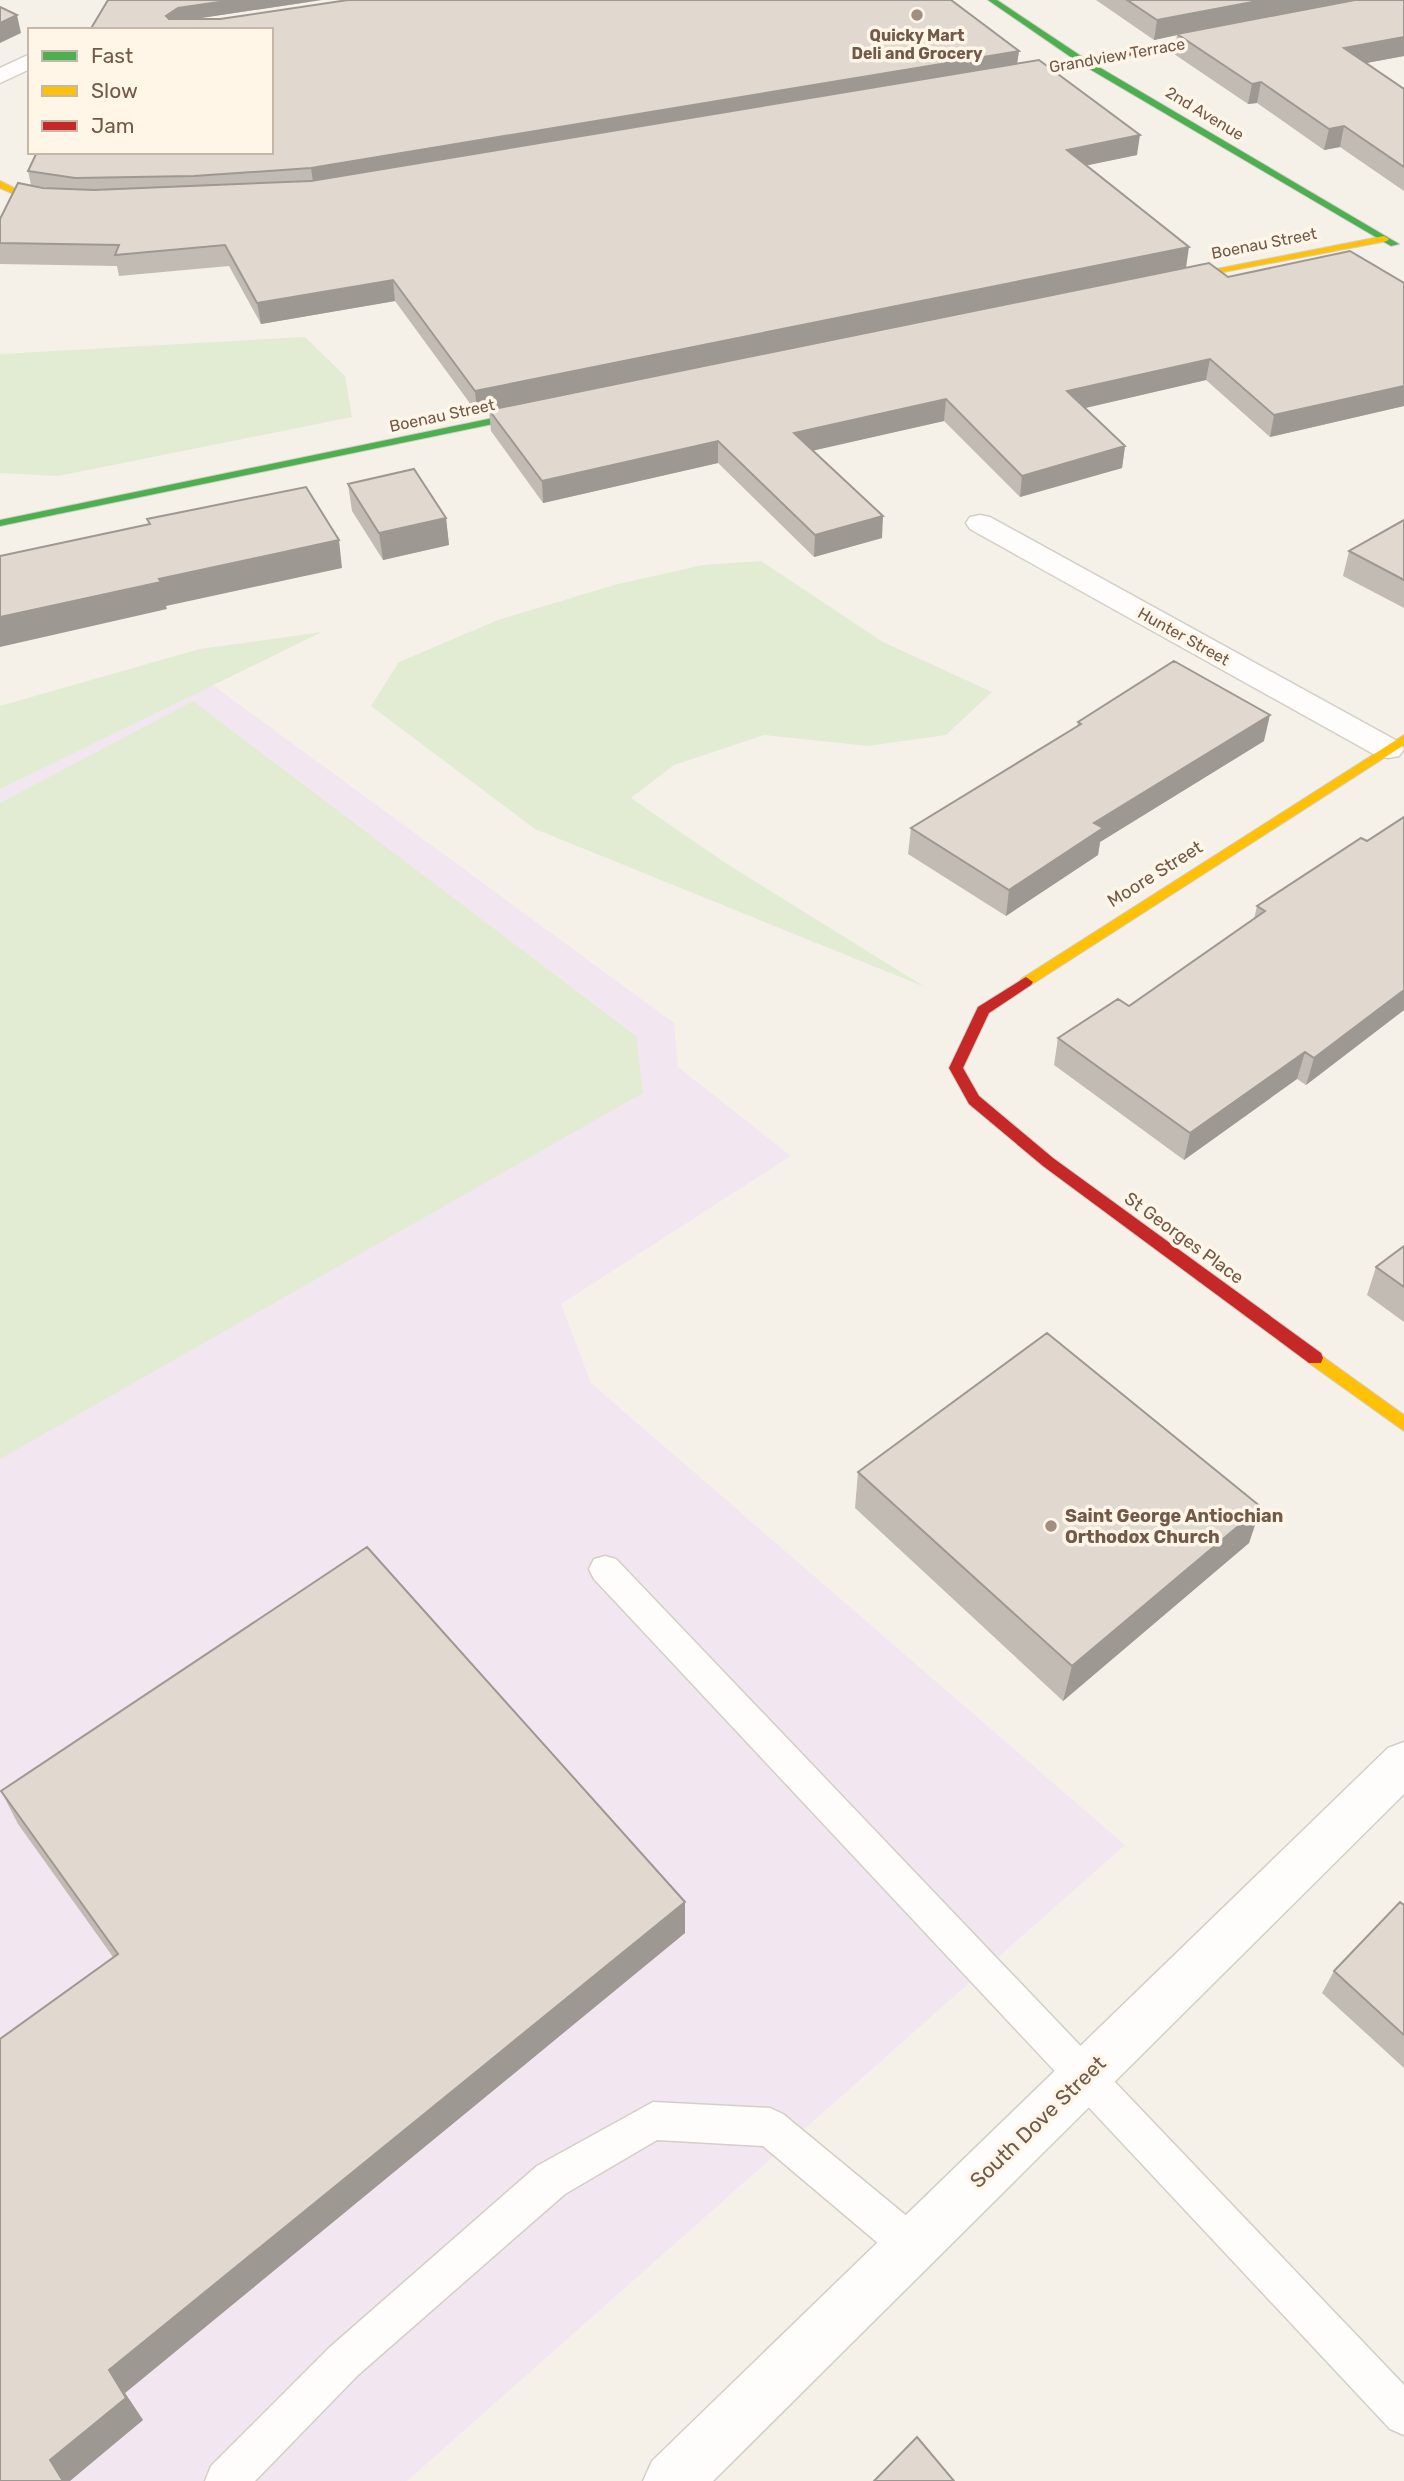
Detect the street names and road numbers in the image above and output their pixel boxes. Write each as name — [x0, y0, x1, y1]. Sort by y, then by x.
street label: Grandview Terrace — [1048, 34, 1187, 77]
street label: 2nd Avenue — [1162, 83, 1247, 144]
street label: Boenau Street — [1210, 224, 1319, 263]
street label: Boenau Street — [388, 395, 496, 436]
street label: Hunter Street — [1135, 603, 1233, 669]
street label: Moore Street — [1103, 836, 1207, 912]
street label: St Georges Place — [1120, 1187, 1248, 1289]
street label: South Dove Street — [965, 2051, 1111, 2193]

